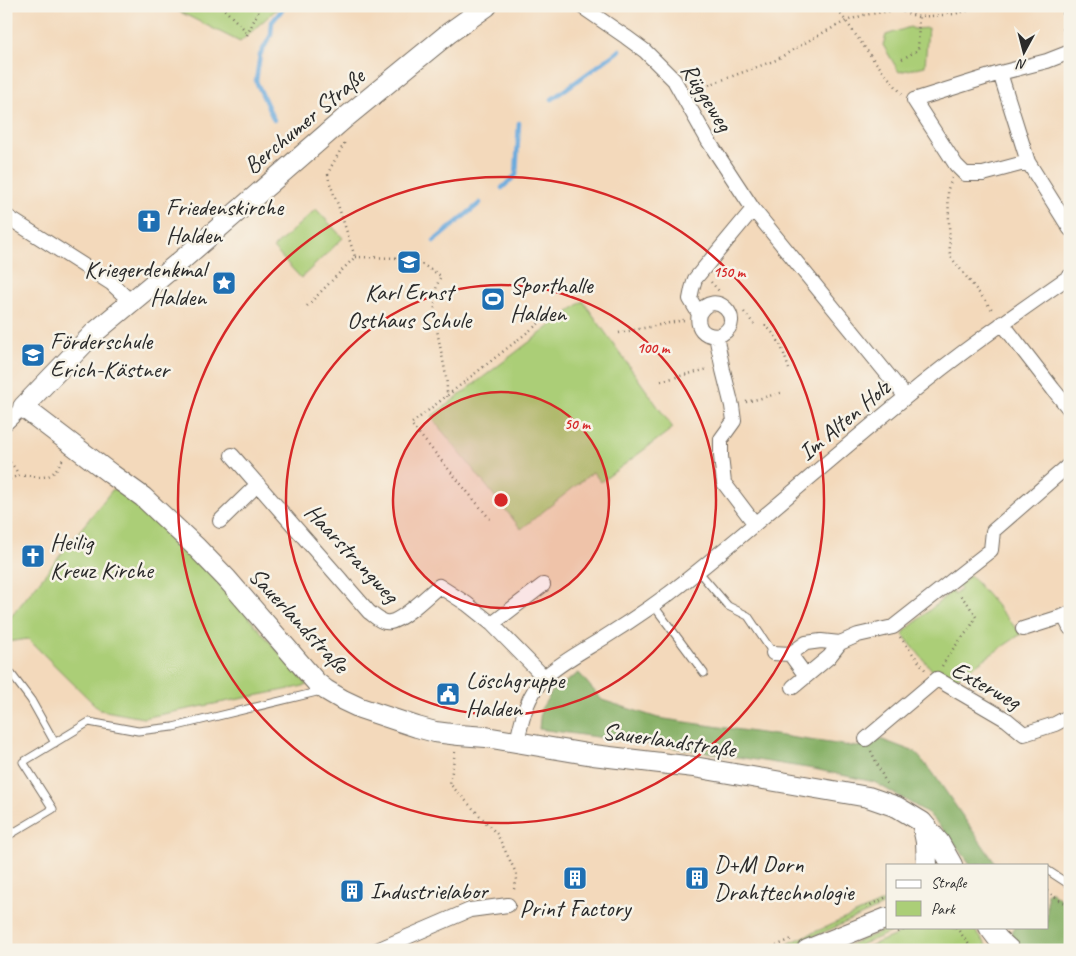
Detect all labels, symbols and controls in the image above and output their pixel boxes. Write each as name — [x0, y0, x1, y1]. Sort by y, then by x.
north arrow — [998, 28, 1048, 78]
text: N — [1015, 55, 1028, 73]
street label: Rüggeweg — [674, 57, 740, 138]
street label: Berchumer Straße — [237, 60, 372, 180]
place label: Friedenskirche Halden — [166, 192, 285, 250]
church icon: Friedenskirche Halden — [136, 208, 162, 234]
school or university icon: Karl Ernst Osthaus Schule — [396, 249, 422, 275]
place label: Kriegerdenkmal Halden — [84, 254, 210, 312]
text: 150 m — [713, 263, 747, 282]
place icon: Kriegerdenkmal Halden — [211, 270, 237, 296]
place label: Sporthalle Halden — [510, 270, 595, 328]
place label: Karl Ernst Osthaus Schule — [347, 277, 473, 335]
sports icon: Sporthalle Halden — [480, 286, 506, 312]
place label: Förderschule Erich-Kästner — [50, 326, 171, 384]
text: 100 m — [637, 339, 671, 358]
school or university icon: Förderschule Erich-Kästner — [20, 342, 46, 368]
street label: Im Alten Holz — [792, 372, 897, 467]
text: 50 m — [564, 415, 591, 434]
centre of rings — [492, 491, 510, 509]
street label: Haarstrangweg — [298, 497, 407, 611]
place label: Heilig Kreuz Kirche — [50, 527, 155, 585]
church icon: Heilig Kreuz Kirche — [20, 543, 46, 569]
street label: Sauerlandstraße — [242, 561, 357, 681]
street label: Exterweg — [946, 654, 1028, 717]
place label: Löschgruppe Halden — [466, 665, 566, 723]
public building icon: Löschgruppe Halden — [435, 681, 461, 707]
street label: Sauerlandstraße — [601, 716, 739, 764]
place label: D+M Dorn Drahttechnologie — [714, 849, 856, 907]
legend — [886, 864, 1048, 928]
building icon: Print Factory — [562, 865, 588, 891]
building icon: D+M Dorn Drahttechnologie — [684, 865, 710, 891]
text: Straße — [931, 874, 967, 893]
place label: Industrielabor — [370, 876, 490, 906]
building icon: Industrielabor — [339, 878, 365, 904]
place label: Print Factory — [520, 893, 632, 923]
text: Park — [931, 900, 956, 919]

